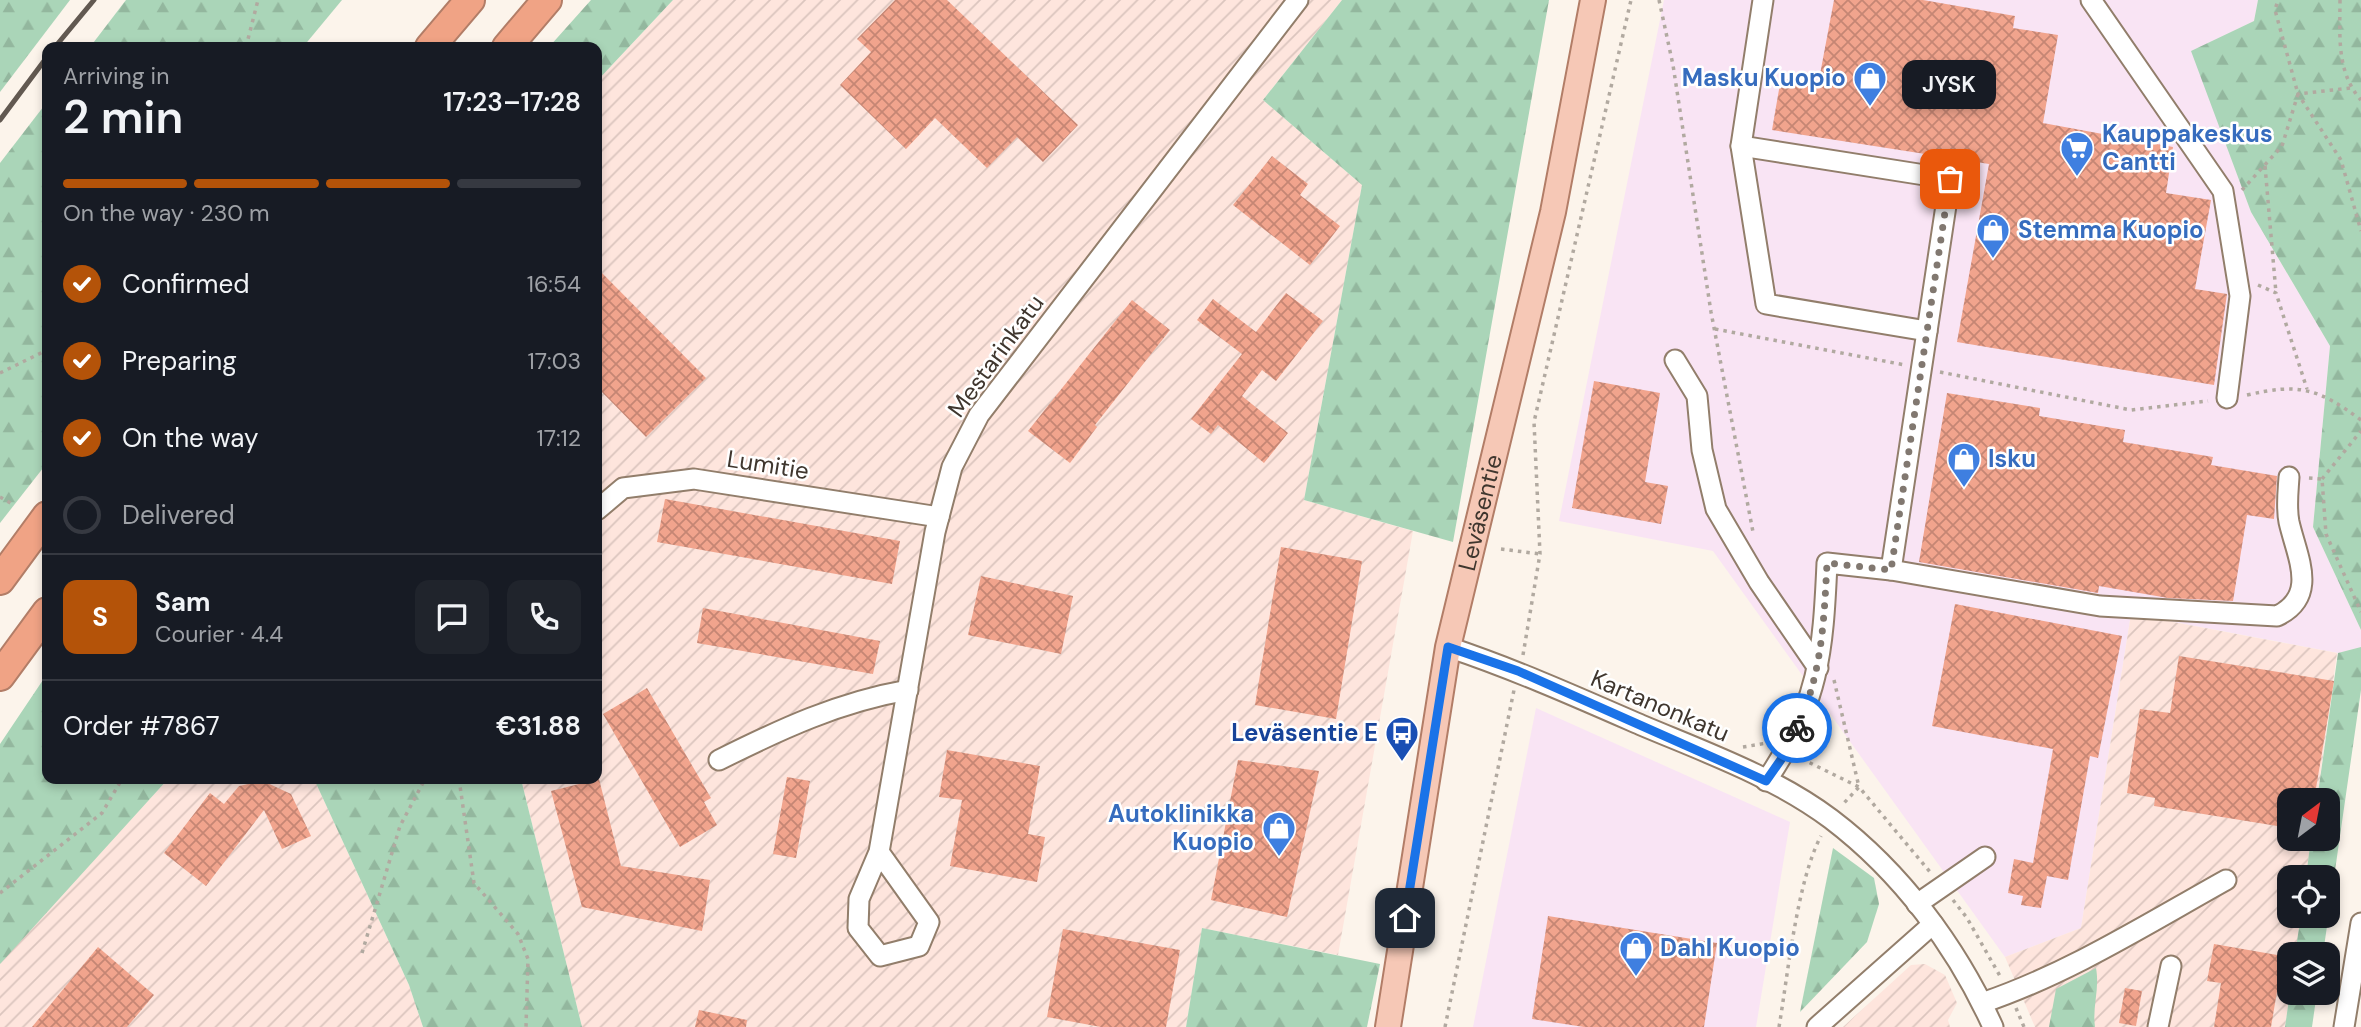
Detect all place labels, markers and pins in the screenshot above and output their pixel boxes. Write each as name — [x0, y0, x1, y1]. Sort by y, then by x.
shop icon: Masku Kuopio — [1851, 59, 1889, 108]
callout: JYSK — [1903, 60, 1997, 109]
place label: Masku Kuopio — [1682, 62, 1846, 93]
place label: Kauppakeskus Cantti — [2102, 118, 2273, 177]
supermarket icon: Kauppakeskus Cantti — [2058, 129, 2096, 178]
pin — [1920, 149, 1980, 209]
shop icon: Stemma Kuopio — [1974, 211, 2012, 260]
place label: Stemma Kuopio — [2018, 214, 2204, 245]
shop icon: Isku — [1945, 440, 1983, 489]
place label: Isku — [1988, 443, 2036, 474]
bus stop icon: Leväsentie E — [1383, 714, 1421, 763]
place label: Leväsentie E — [1231, 717, 1378, 748]
place label: Autoklinikka Kuopio — [1108, 798, 1254, 857]
shop icon: Autoklinikka Kuopio — [1260, 809, 1298, 858]
pin — [1375, 888, 1435, 948]
shop icon: Dahl Kuopio — [1617, 929, 1655, 978]
place label: Dahl Kuopio — [1660, 932, 1800, 963]

